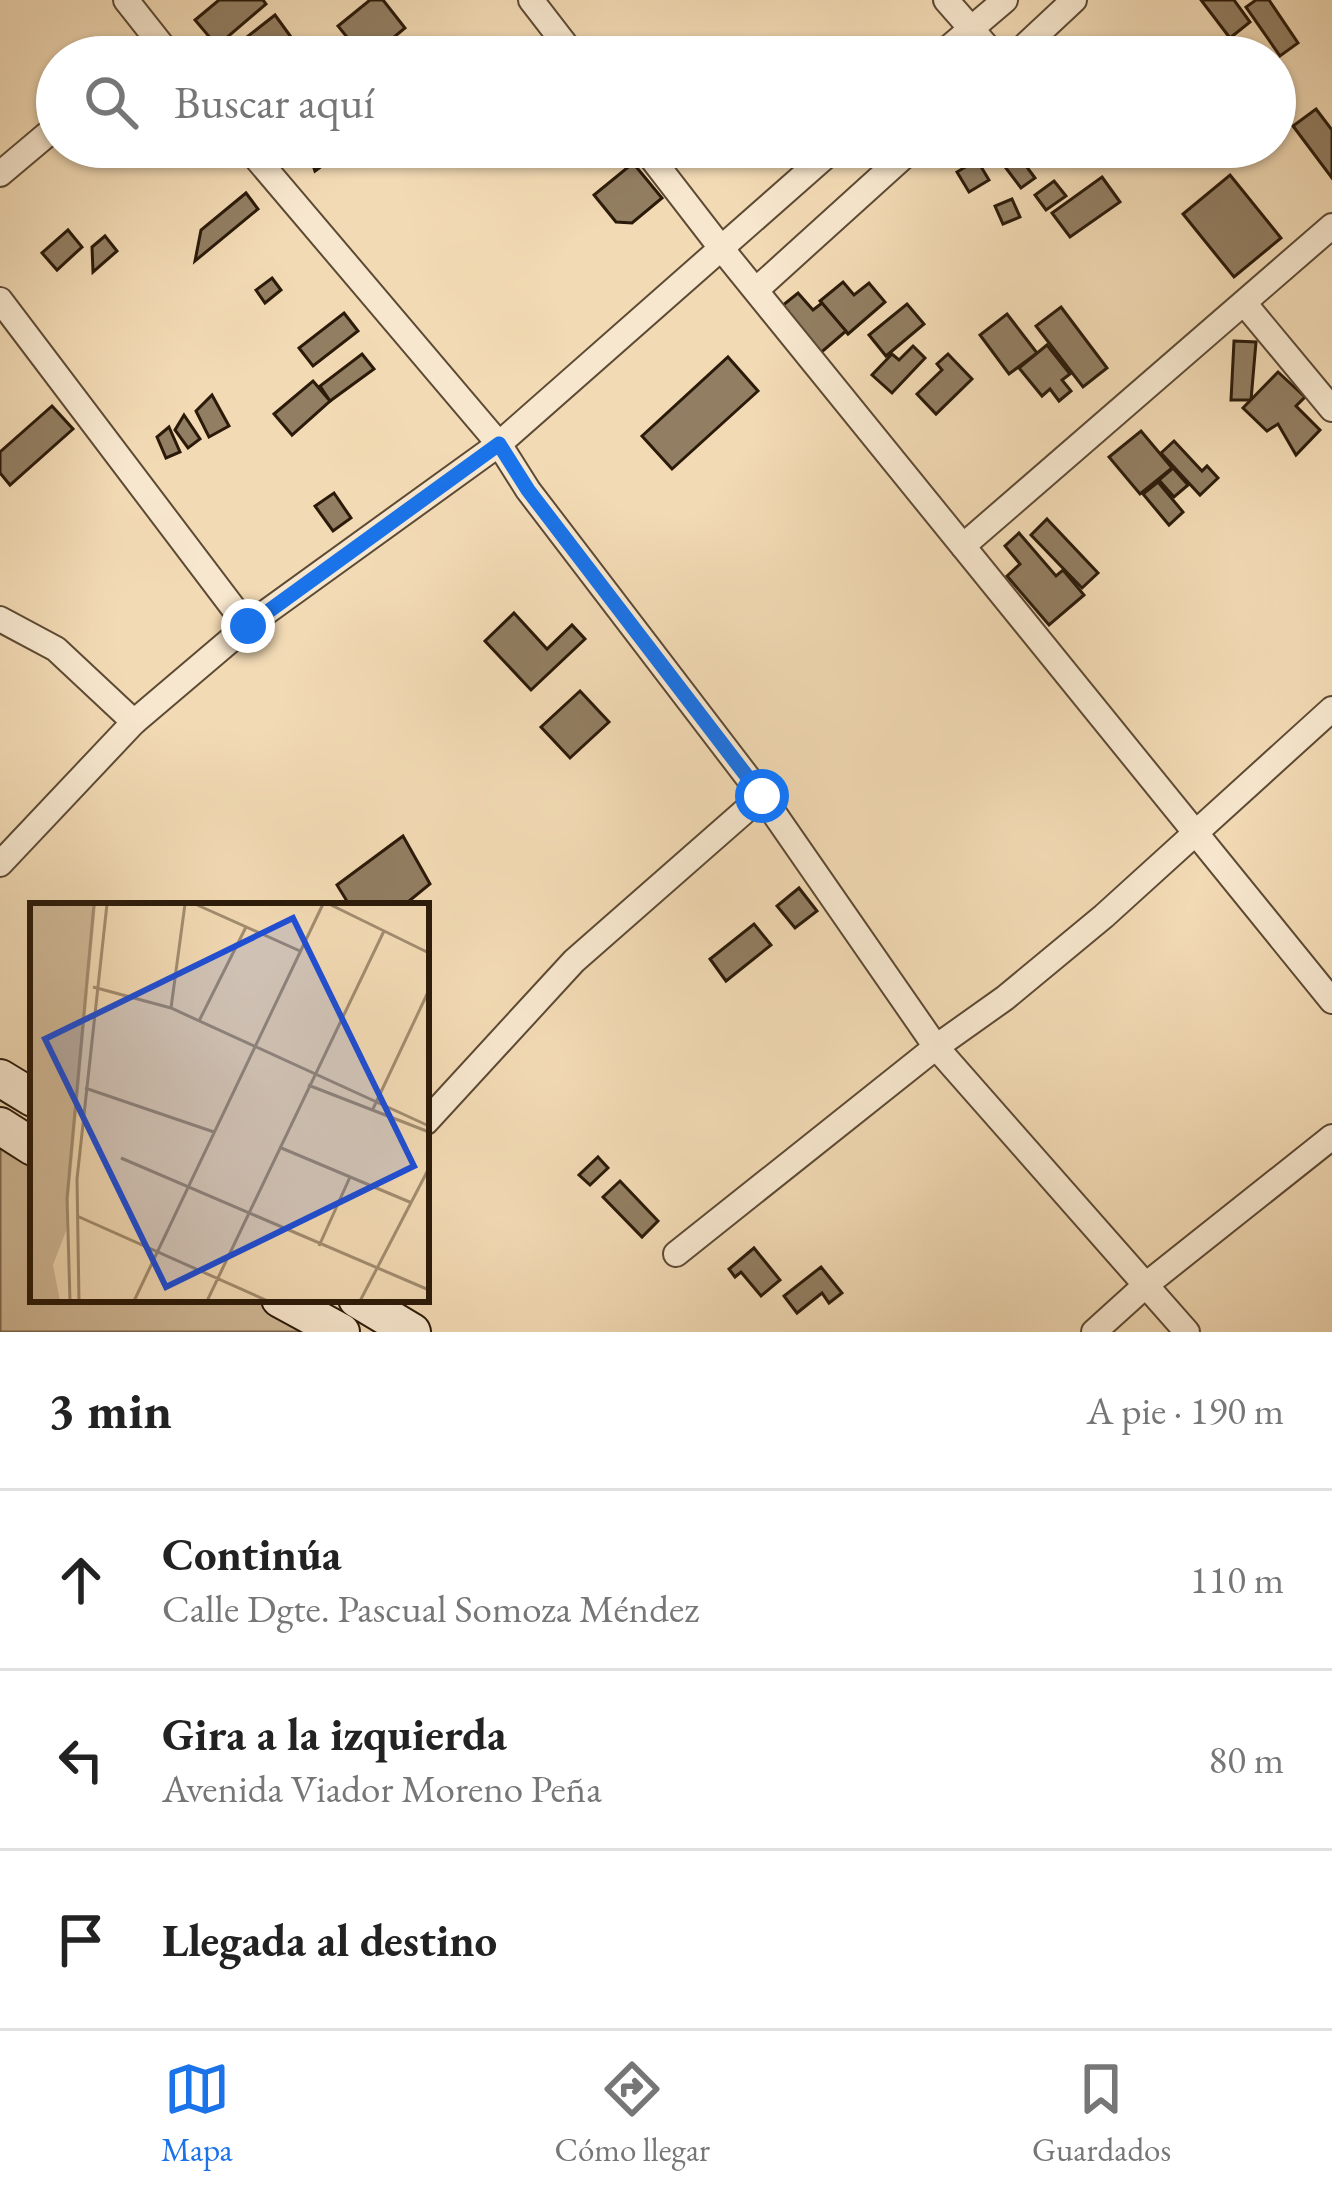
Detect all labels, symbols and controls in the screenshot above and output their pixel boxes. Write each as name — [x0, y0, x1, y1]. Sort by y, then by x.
search box — [36, 36, 1296, 168]
icon: search — [78, 69, 144, 135]
text: Buscar aquí — [174, 73, 374, 131]
route end — [221, 599, 275, 653]
route start — [735, 769, 789, 823]
inset map — [30, 903, 429, 1302]
text: 3 min — [48, 1377, 172, 1443]
text: A pie · 190 m — [1087, 1385, 1284, 1436]
text: Continúa — [162, 1525, 341, 1583]
icon: ahead — [48, 1547, 114, 1613]
text: 110 m — [1190, 1554, 1284, 1605]
text: Calle Dgte. Pascual Somoza Méndez — [162, 1583, 699, 1634]
text: Gira a la izquierda — [162, 1705, 507, 1763]
icon: left — [48, 1727, 114, 1793]
text: 80 m — [1208, 1734, 1284, 1785]
text: Avenida Viador Moreno Peña — [162, 1763, 602, 1814]
icon: arrive — [48, 1907, 114, 1973]
text: Llegada al destino — [162, 1911, 497, 1969]
tab: Mapa — [161, 2056, 233, 2171]
tab: Cómo llegar — [555, 2056, 710, 2171]
tab: Guardados — [1032, 2056, 1171, 2171]

